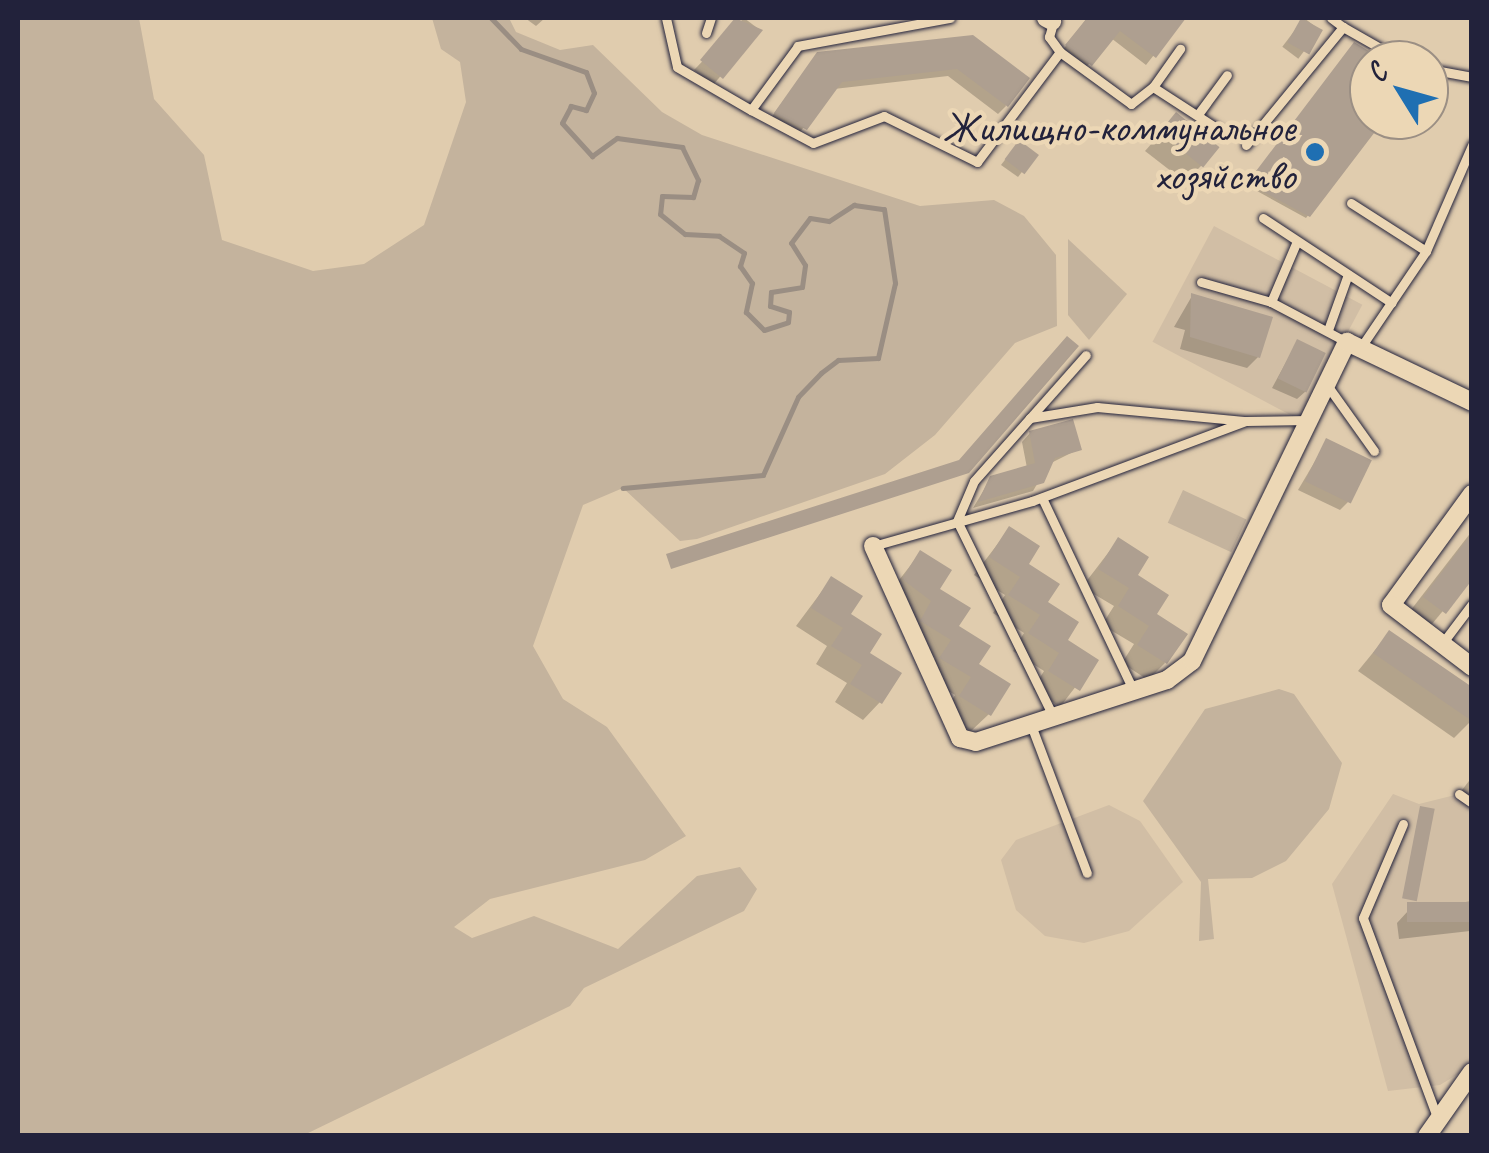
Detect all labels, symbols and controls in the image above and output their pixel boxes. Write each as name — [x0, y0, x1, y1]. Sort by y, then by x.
north arrow — [1349, 40, 1449, 140]
text: С — [1358, 57, 1394, 89]
place label: Жилищно-коммунальное хозяйство — [942, 103, 1295, 202]
marker: Жилищно-коммунальное хозяйство — [1304, 141, 1326, 163]

